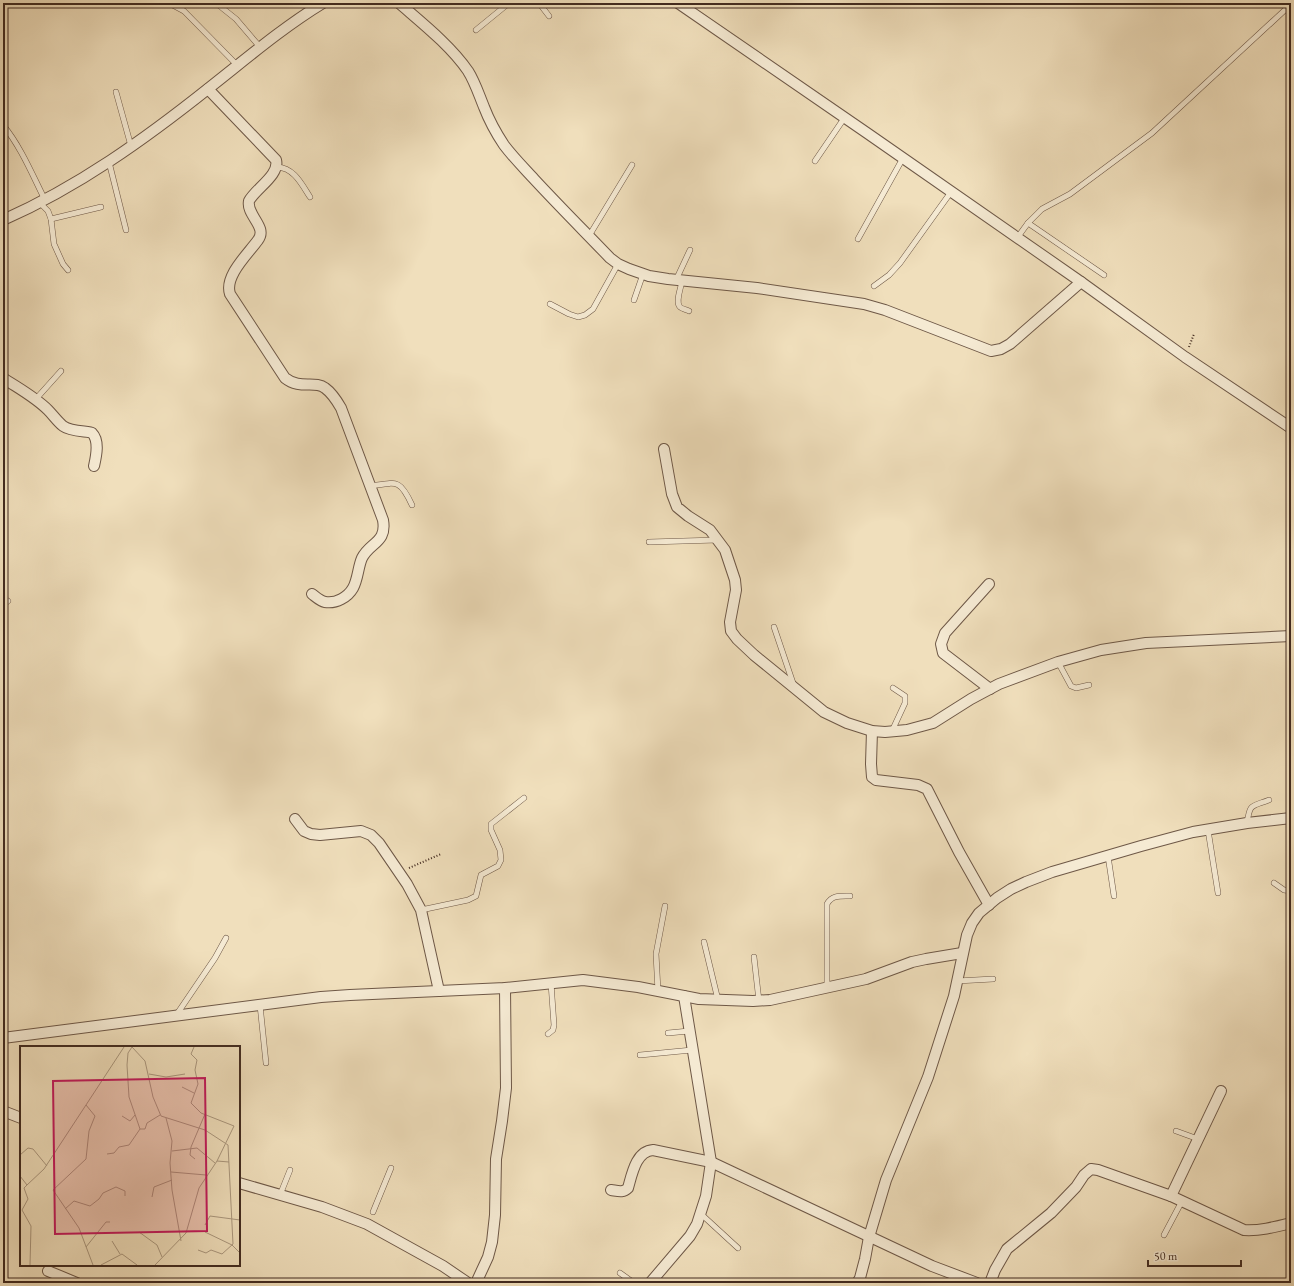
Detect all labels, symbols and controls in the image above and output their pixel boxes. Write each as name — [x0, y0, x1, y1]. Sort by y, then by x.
inset map — [20, 1046, 240, 1266]
scale bar — [1148, 1242, 1241, 1268]
text: 50 m — [1154, 1248, 1178, 1264]

